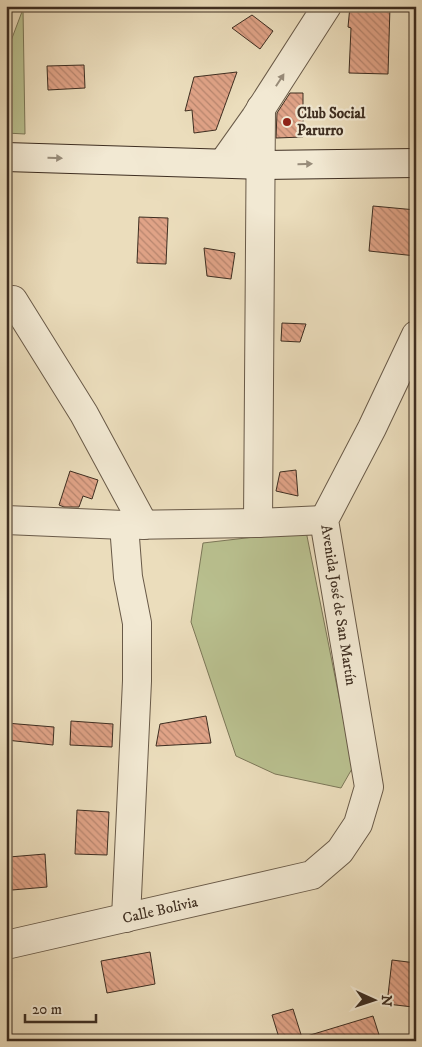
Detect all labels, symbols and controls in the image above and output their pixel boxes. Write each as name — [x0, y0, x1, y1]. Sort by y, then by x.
one-way arrow — [275, 73, 284, 86]
place label: Club Social Parurro — [297, 104, 366, 140]
marker: Club Social Parurro — [281, 116, 293, 128]
one-way arrow — [47, 154, 63, 162]
one-way arrow — [297, 160, 313, 168]
street label: Avenida José de San Martín — [316, 523, 361, 687]
street label: Calle Bolivia — [121, 892, 200, 928]
north arrow — [350, 974, 400, 1024]
scale bar — [25, 992, 96, 1024]
text: N — [377, 994, 395, 1007]
text: 20 m — [32, 1000, 62, 1019]

